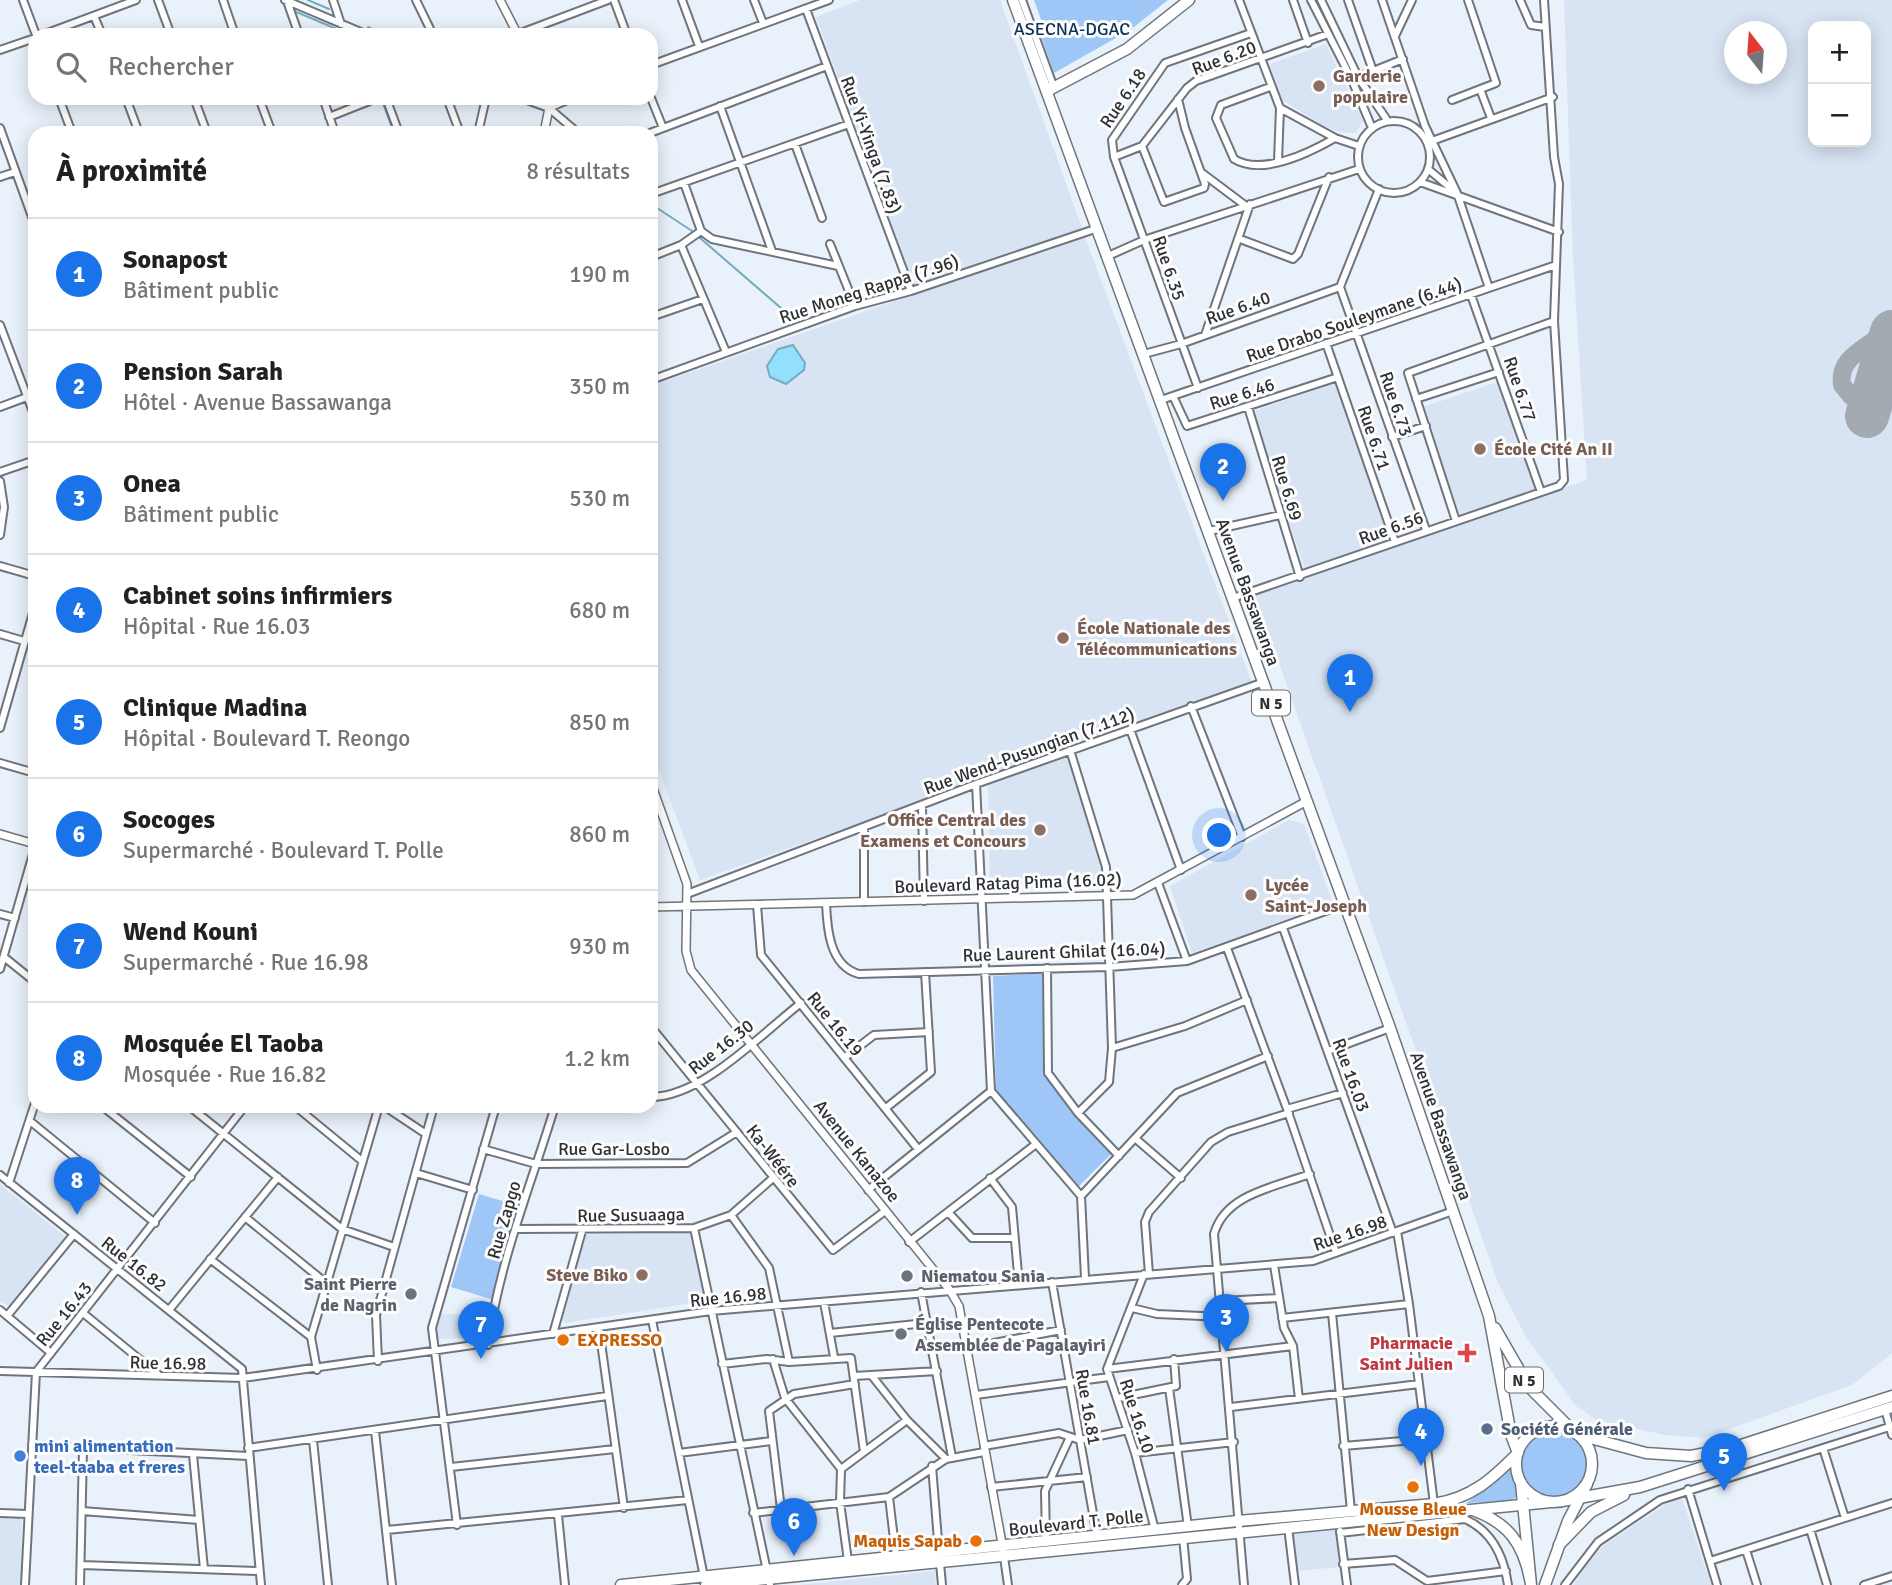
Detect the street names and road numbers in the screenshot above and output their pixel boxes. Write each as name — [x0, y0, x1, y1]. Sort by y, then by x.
street label: Rue 6.20 — [1189, 36, 1259, 80]
street label: Rue 6.18 — [1095, 64, 1151, 132]
street label: Rue Yi-Yinga (7.83) — [836, 73, 906, 217]
street label: Rue 6.35 — [1148, 233, 1190, 303]
street label: Rue Moneg Rappa (7.96) — [777, 250, 961, 328]
street label: Rue Drabo Souleymane (6.44) — [1243, 273, 1465, 367]
street label: Rue 6.40 — [1203, 286, 1273, 330]
street label: Rue 6.77 — [1499, 354, 1541, 424]
street label: Rue 6.73 — [1375, 369, 1417, 439]
street label: Rue 6.46 — [1207, 373, 1277, 415]
street label: Rue 6.71 — [1353, 403, 1395, 473]
street label: Rue 6.69 — [1267, 453, 1307, 523]
street label: Rue 6.56 — [1356, 506, 1426, 550]
street label: Avenue Bassawanga — [1211, 515, 1285, 669]
road number: N 5 — [1252, 690, 1290, 716]
street label: Rue Wend-Pusungian (7.112) — [921, 703, 1137, 799]
street label: Boulevard Ratag Pima (16.02) — [894, 868, 1122, 898]
street label: Rue Laurent Ghilat (16.04) — [962, 937, 1166, 967]
street label: Rue 16.19 — [802, 987, 868, 1061]
street label: Rue 16.30 — [684, 1015, 758, 1079]
street label: Rue 16.03 — [1328, 1035, 1374, 1115]
street label: Avenue Bassawanga — [1405, 1049, 1477, 1203]
street label: Avenue Kanazoe — [809, 1095, 905, 1207]
street label: Ka-Wéére — [742, 1120, 804, 1192]
street label: Rue Gar-Losbo — [558, 1138, 670, 1160]
street label: Rue Zapgo — [482, 1178, 526, 1262]
street label: Rue Susuaaga — [577, 1203, 685, 1227]
street label: Rue 16.98 — [1310, 1210, 1390, 1256]
street label: Rue 16.82 — [97, 1232, 171, 1296]
street label: Rue 16.43 — [31, 1277, 97, 1351]
street label: Rue 16.98 — [689, 1282, 767, 1312]
street label: Rue 16.98 — [129, 1351, 207, 1375]
street label: Rue 16.81 — [1070, 1367, 1106, 1447]
road number: N 5 — [1505, 1368, 1543, 1392]
street label: Rue 16.10 — [1115, 1376, 1159, 1456]
street label: Boulevard T. Polle — [1007, 1505, 1145, 1541]

